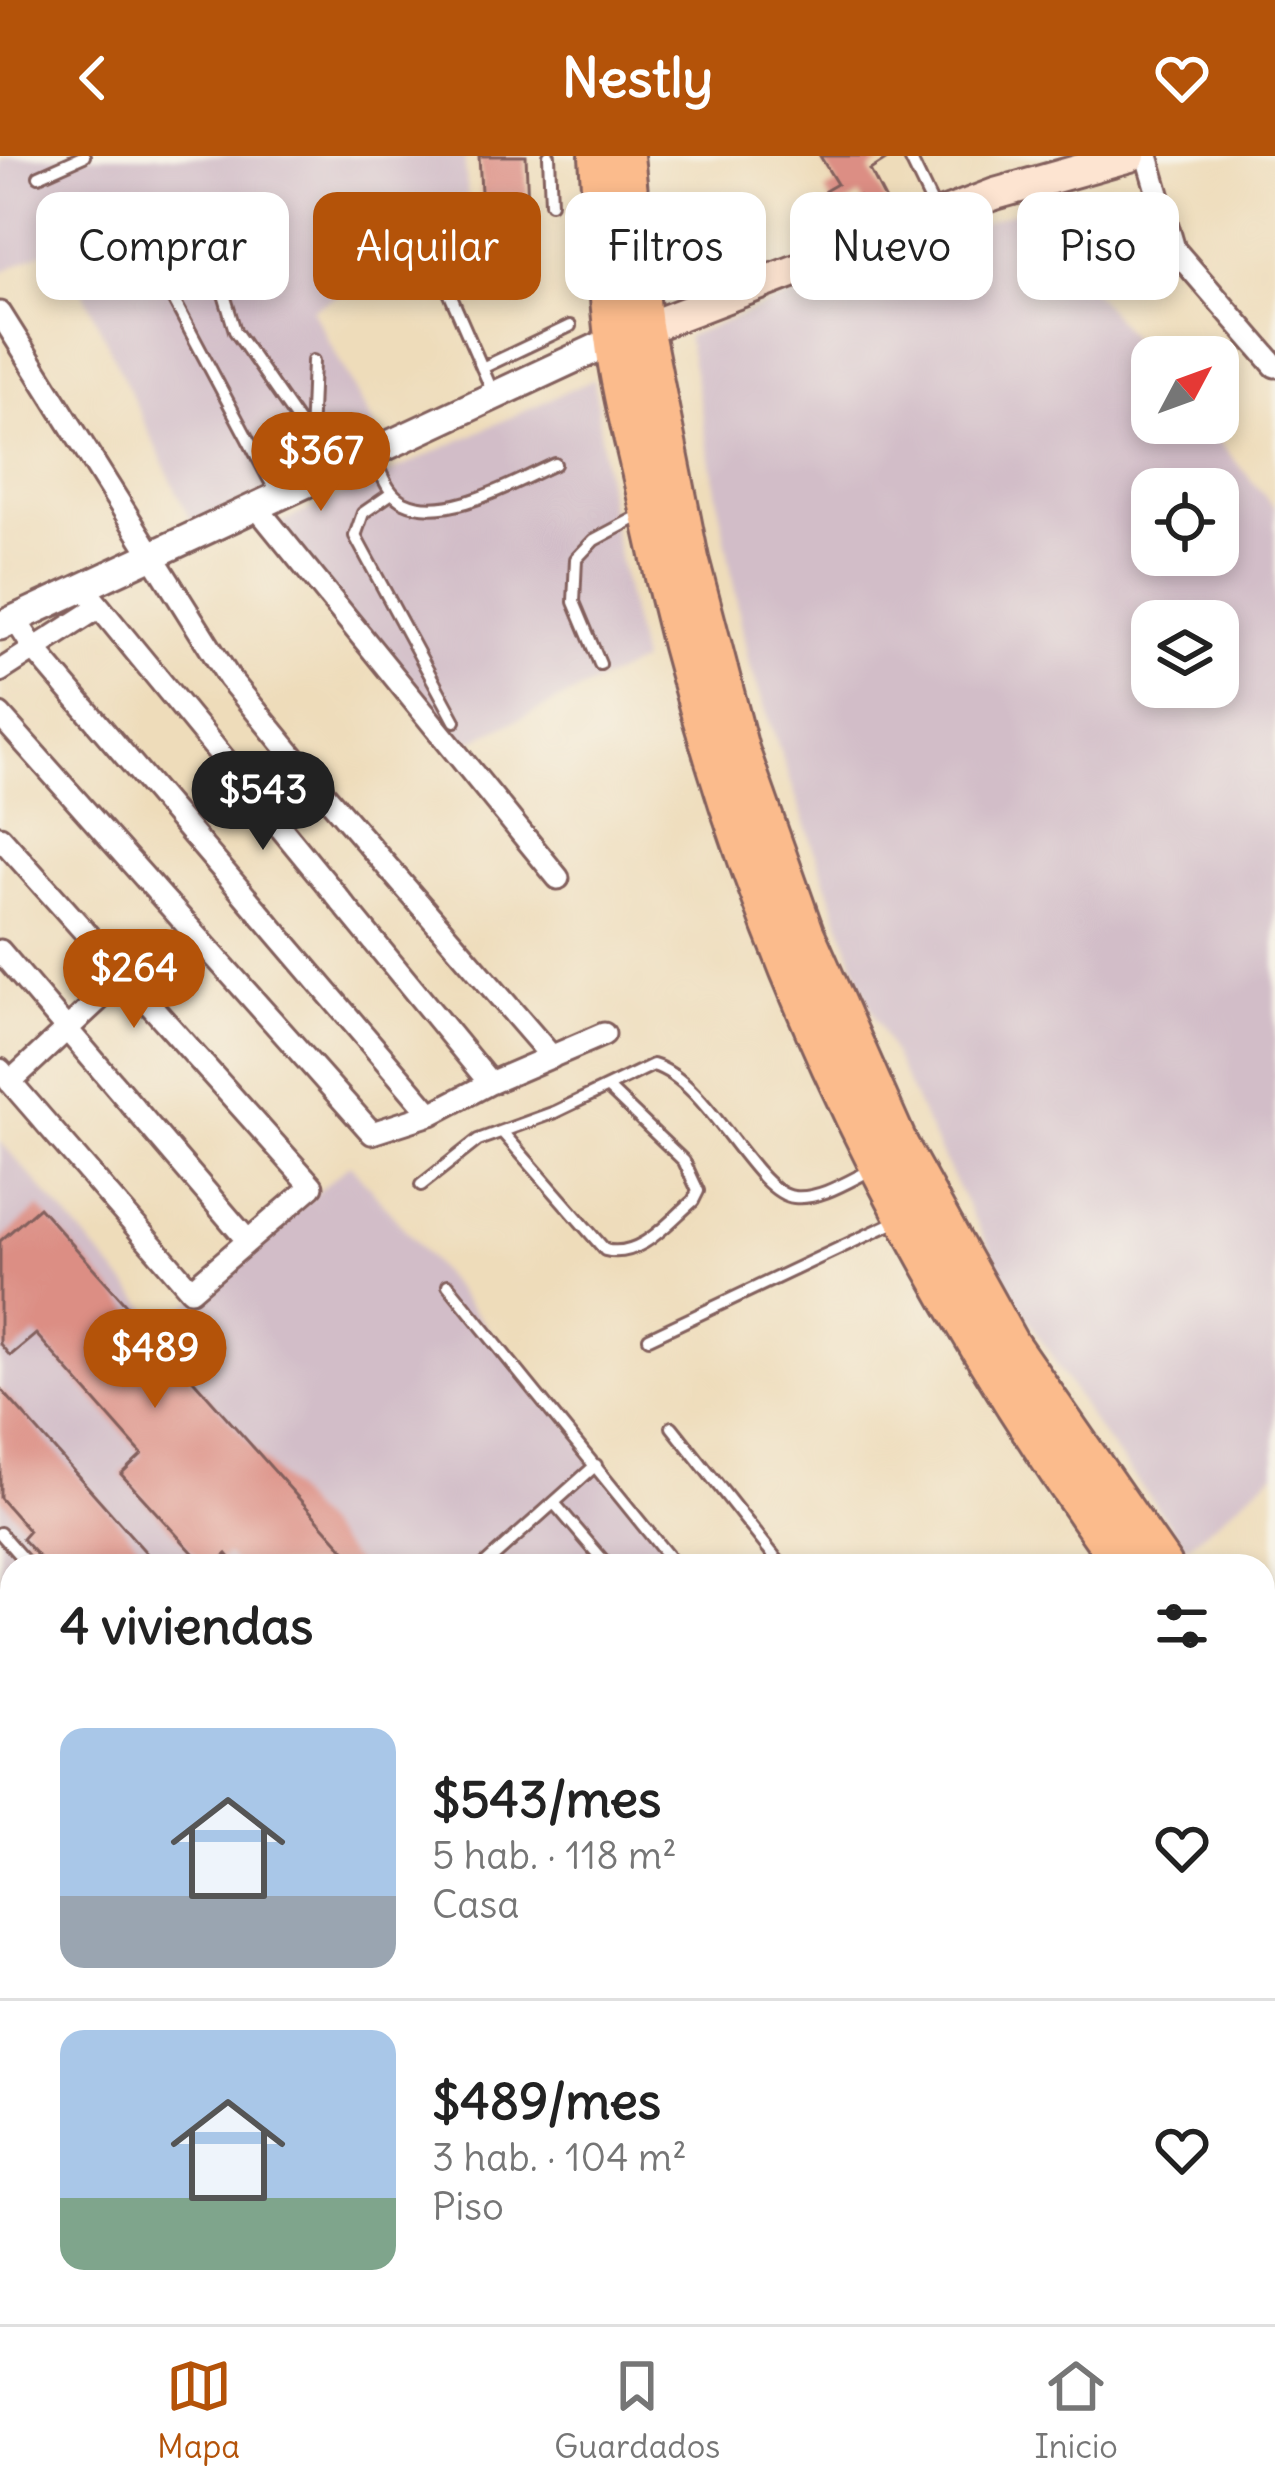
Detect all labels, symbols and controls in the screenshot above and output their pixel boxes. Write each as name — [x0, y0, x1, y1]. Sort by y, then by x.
text: Nestly — [562, 44, 713, 112]
icon: back — [60, 45, 126, 111]
icon: heart — [1149, 45, 1215, 111]
chip: Comprar — [36, 192, 289, 300]
chip: Alquilar — [313, 192, 541, 300]
chip: Filtros — [565, 192, 766, 300]
chip: Nuevo — [790, 192, 993, 300]
chip: Piso — [1017, 192, 1179, 300]
north arrow — [1131, 336, 1239, 444]
map controls — [1131, 336, 1239, 708]
pin: $367 — [250, 412, 392, 514]
text: $367 — [278, 426, 364, 475]
button: locate — [1131, 468, 1239, 576]
button: layers — [1131, 600, 1239, 708]
pin: $543 — [192, 751, 334, 853]
text: $543 — [219, 765, 307, 814]
pin: $264 — [63, 929, 205, 1031]
text: $264 — [90, 943, 178, 992]
pin: $489 — [84, 1309, 226, 1411]
text: $489 — [110, 1323, 200, 1372]
icon: filters — [1149, 1593, 1215, 1659]
text: 4 viviendas — [60, 1594, 313, 1658]
text: $543/mes — [432, 1767, 661, 1831]
icon: home — [156, 1776, 300, 1920]
icon: heart — [1149, 1815, 1215, 1881]
text: 5 hab. · 118 m² — [432, 1831, 677, 1880]
text: Casa — [432, 1880, 520, 1929]
text: $489/mes — [432, 2069, 661, 2133]
icon: home — [156, 2078, 300, 2222]
icon: heart — [1149, 2117, 1215, 2183]
text: 3 hab. · 104 m² — [432, 2133, 687, 2182]
text: Piso — [432, 2182, 504, 2231]
tab: Mapa — [157, 2353, 240, 2467]
tab: Guardados — [554, 2353, 720, 2467]
tab: Inicio — [1035, 2353, 1118, 2467]

